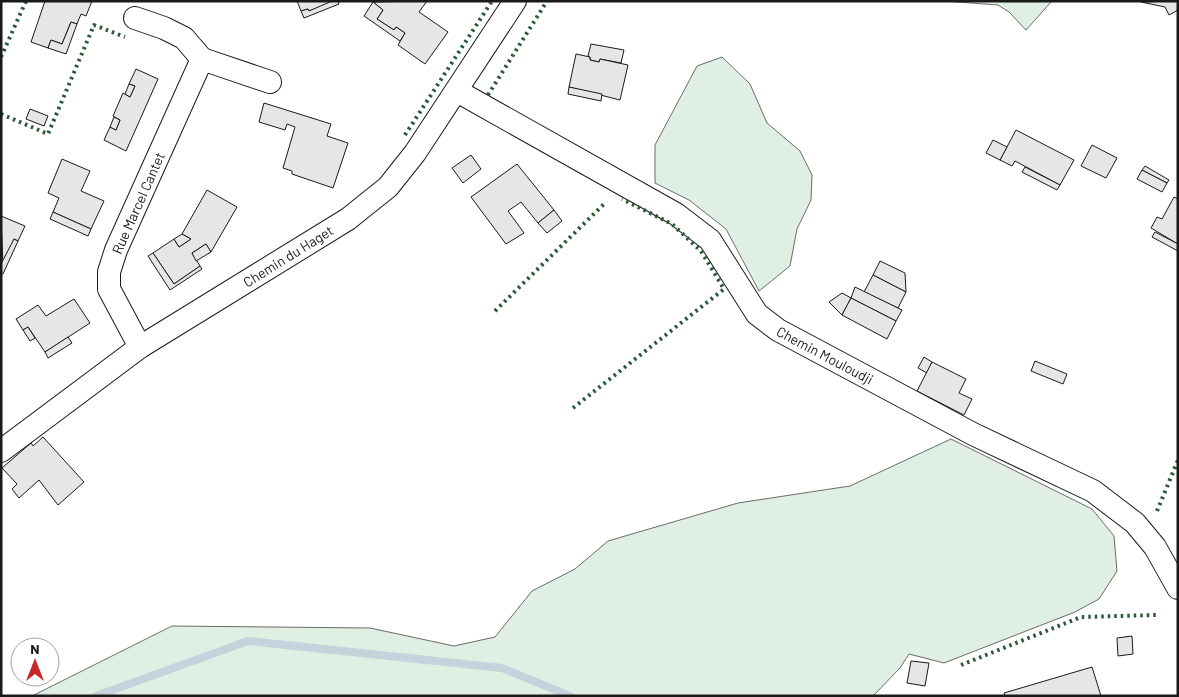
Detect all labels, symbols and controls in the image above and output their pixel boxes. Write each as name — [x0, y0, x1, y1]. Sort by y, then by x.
street label: Rue Marcel Cantet — [108, 149, 168, 257]
street label: Chemin du Haget — [240, 221, 336, 291]
street label: Chemin Mouloudji — [774, 322, 876, 388]
north arrow — [10, 637, 60, 687]
text: N — [30, 640, 40, 657]

